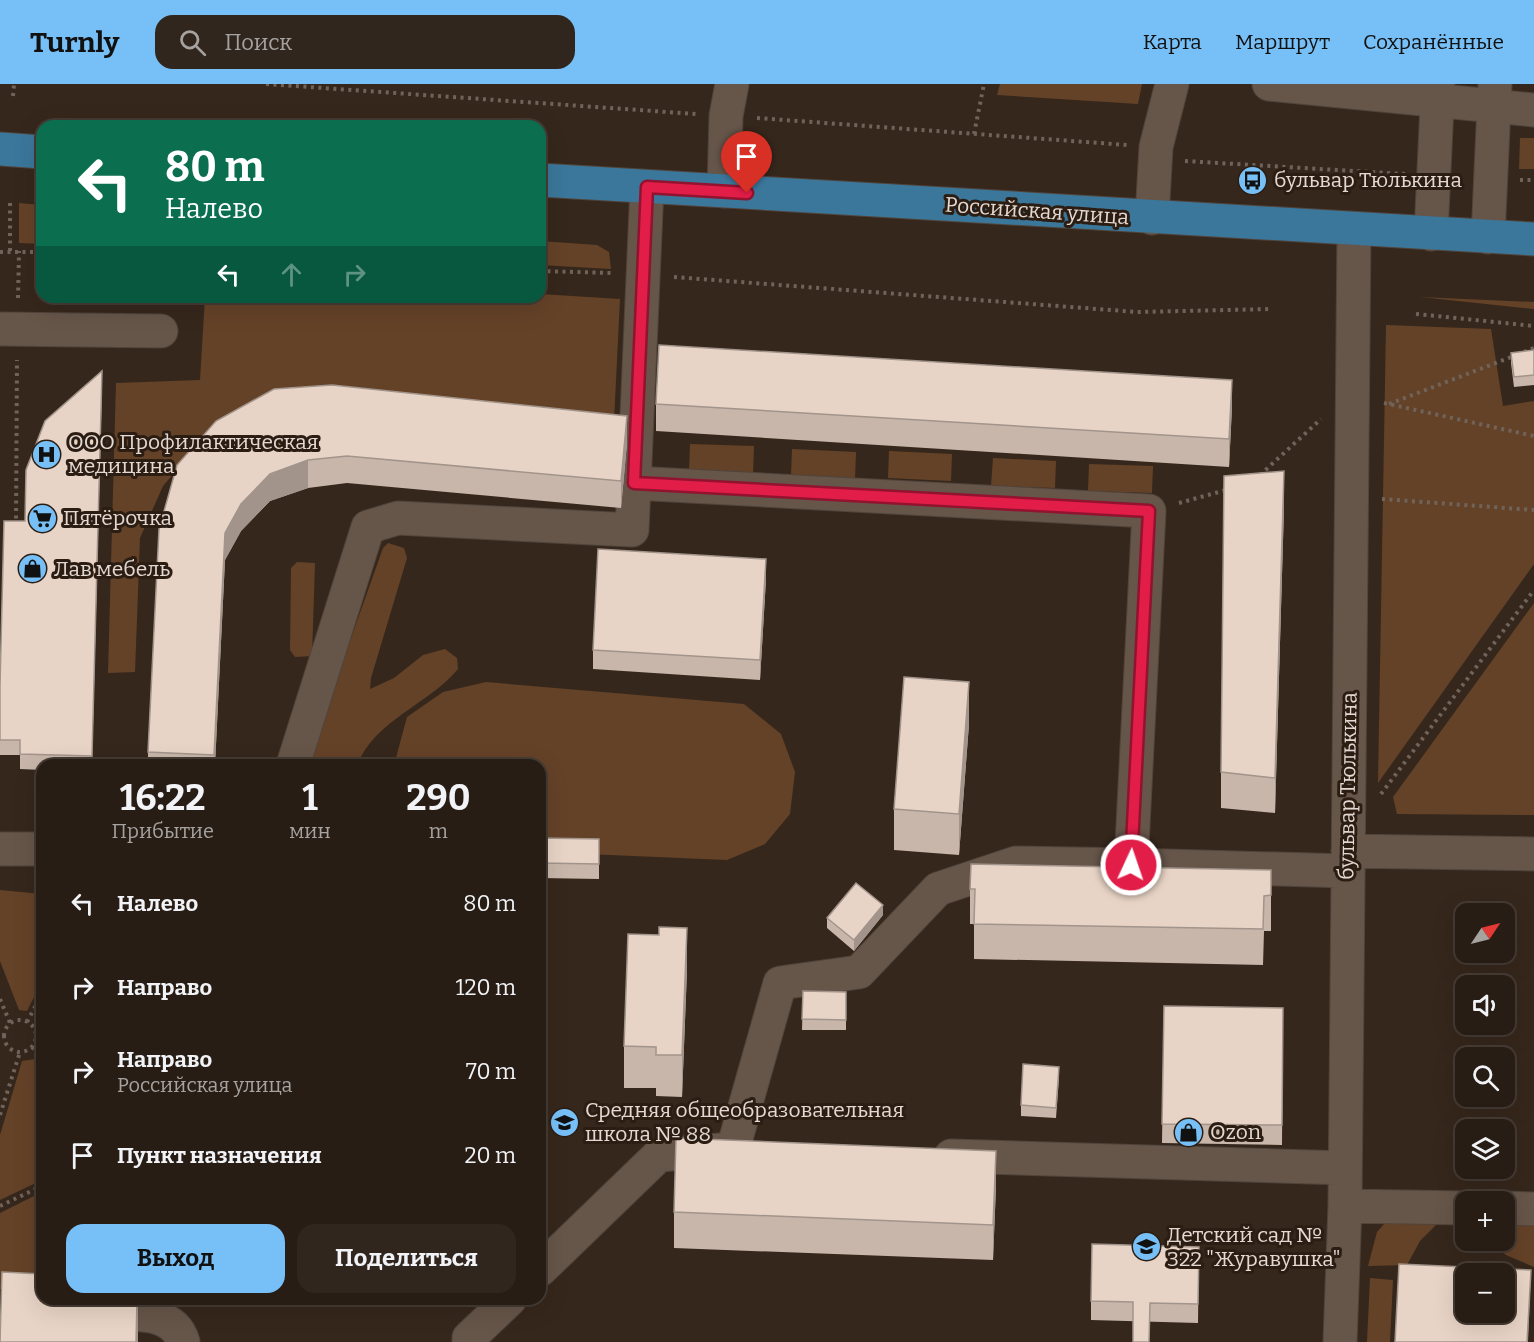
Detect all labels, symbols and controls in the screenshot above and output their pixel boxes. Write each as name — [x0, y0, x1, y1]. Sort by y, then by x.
search box — [155, 15, 575, 69]
text: Turnly — [30, 26, 119, 59]
icon: search — [176, 26, 209, 59]
text: Поиск — [224, 29, 292, 56]
text: Карта — [1143, 29, 1202, 55]
text: Маршрут — [1235, 29, 1330, 55]
text: Сохранённые — [1363, 29, 1504, 55]
pin — [721, 131, 772, 193]
icon: arrive — [730, 140, 763, 173]
text: 80 m — [165, 142, 265, 192]
icon: left — [66, 144, 144, 222]
bus stop icon: бульвар Тюлькина — [1237, 164, 1269, 196]
place label: бульвар Тюлькина — [1274, 167, 1462, 193]
street label: Российская улица — [944, 192, 1130, 230]
text: Налево — [165, 193, 263, 225]
icon: left — [212, 258, 245, 291]
icon: ahead — [275, 258, 308, 291]
icon: right — [338, 258, 371, 291]
place label: ООО Профилактическая медицина — [68, 429, 318, 479]
hospital icon: ООО Профилактическая медицина — [31, 438, 63, 470]
supermarket icon: Пятёрочка — [26, 502, 58, 534]
place label: Пятёрочка — [63, 505, 173, 531]
shop icon: Лав мебель — [17, 553, 49, 585]
place label: Лав мебель — [54, 556, 170, 582]
street label: бульвар Тюлькина — [1333, 691, 1363, 880]
text: 16:22 — [120, 776, 206, 820]
text: 1 — [302, 776, 318, 820]
text: 290 — [406, 776, 471, 820]
text: Прибытие — [111, 819, 214, 843]
text: мин — [289, 819, 331, 843]
text: m — [429, 819, 448, 843]
position arrow — [1099, 833, 1163, 897]
icon: left — [66, 887, 99, 920]
text: Налево — [117, 890, 198, 917]
text: 80 m — [463, 890, 516, 917]
north arrow — [1455, 903, 1515, 963]
map controls — [1455, 903, 1515, 1323]
icon: right — [66, 971, 99, 1004]
text: Направо — [117, 974, 212, 1001]
text: 120 m — [456, 974, 516, 1001]
button: sound — [1455, 975, 1515, 1035]
text: Направо — [117, 1046, 212, 1073]
button: search — [1455, 1047, 1515, 1107]
icon: right — [66, 1055, 99, 1088]
text: 70 m — [466, 1058, 516, 1085]
text: Российская улица — [117, 1073, 293, 1097]
place label: Средняя общеобразовательная школа № 88 — [585, 1097, 904, 1147]
school or university icon: Средняя общеобразовательная школа № 88 — [548, 1106, 580, 1138]
shop icon: Ozon — [1173, 1116, 1205, 1148]
place label: Ozon — [1210, 1119, 1261, 1145]
button: layers — [1455, 1119, 1515, 1179]
icon: arrive — [66, 1139, 99, 1172]
text: Пункт назначения — [117, 1142, 322, 1169]
text: 20 m — [465, 1142, 516, 1169]
button: + — [1455, 1191, 1515, 1251]
place label: Детский сад № 322 "Журавушка" — [1167, 1222, 1341, 1272]
button: Выход — [66, 1224, 285, 1293]
button: Поделиться — [297, 1224, 516, 1293]
school or university icon: Детский сад № 322 "Журавушка" — [1130, 1231, 1162, 1263]
button: − — [1455, 1263, 1515, 1323]

